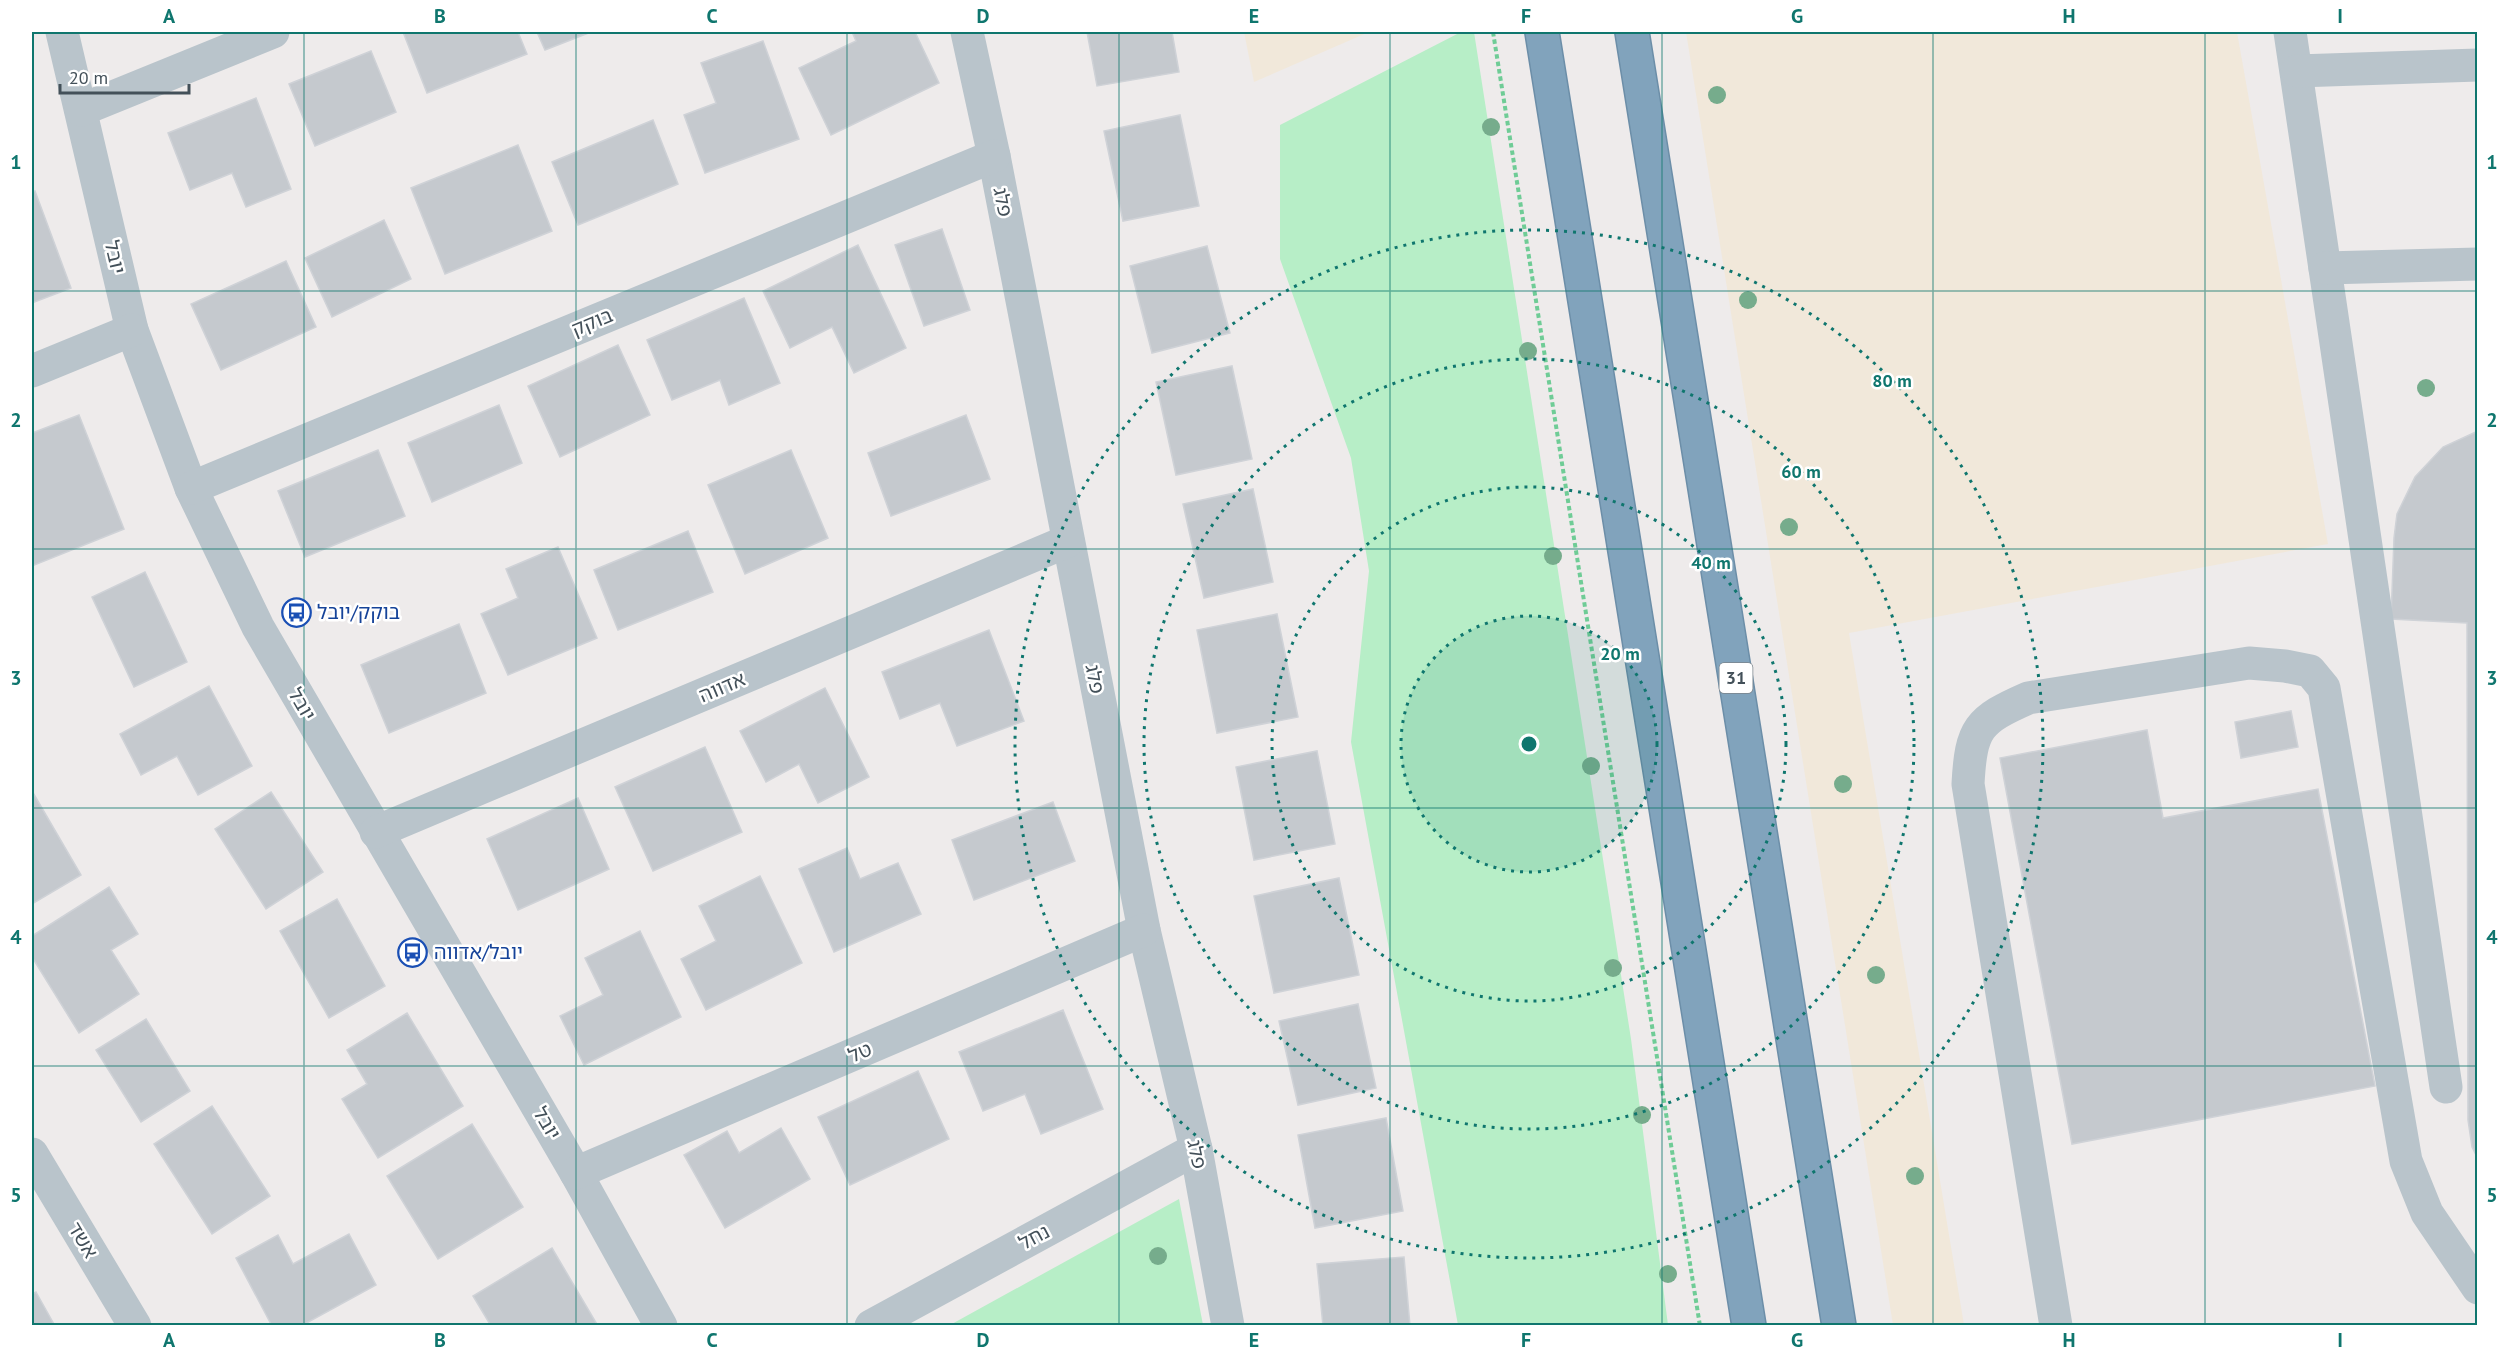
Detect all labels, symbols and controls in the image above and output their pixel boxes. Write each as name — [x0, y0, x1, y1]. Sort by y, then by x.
text: A — [163, 3, 176, 29]
text: B — [434, 3, 446, 29]
text: C — [706, 3, 718, 29]
text: D — [977, 3, 990, 29]
text: E — [1249, 3, 1259, 29]
text: F — [1521, 3, 1531, 29]
text: G — [1791, 3, 1803, 29]
text: H — [2062, 3, 2076, 29]
text: I — [2337, 3, 2343, 29]
scale bar — [60, 57, 189, 95]
text: 20 m — [69, 66, 108, 89]
text: 1 — [10, 149, 22, 175]
text: 1 — [2486, 149, 2498, 175]
street label: פלג — [987, 185, 1019, 219]
street label: יובל — [99, 238, 131, 276]
street label: בוקק — [567, 302, 617, 342]
text: 80 m — [1872, 369, 1912, 392]
text: 2 — [10, 407, 22, 433]
text: 2 — [2486, 407, 2498, 433]
text: 60 m — [1781, 460, 1821, 483]
text: 40 m — [1691, 551, 1731, 574]
bus stop icon: בוקק/יובל — [280, 596, 312, 628]
place label: בוקק/יובל — [317, 599, 400, 625]
text: 20 m — [1600, 642, 1640, 665]
street label: פלג — [1079, 662, 1111, 696]
road number: 31 — [1720, 663, 1752, 693]
text: 3 — [10, 665, 22, 691]
text: 3 — [2486, 665, 2498, 691]
street label: אדווה — [695, 666, 749, 708]
street label: יובל — [282, 683, 322, 725]
centre of rings — [1519, 734, 1539, 754]
text: 4 — [10, 924, 22, 950]
text: 4 — [2486, 924, 2498, 950]
bus stop icon: יובל/אדווה — [397, 936, 429, 968]
place label: יובל/אדווה — [434, 939, 523, 965]
street label: טל — [844, 1036, 876, 1068]
street label: יובל — [527, 1102, 567, 1144]
street label: פלג — [1181, 1137, 1213, 1171]
text: 5 — [10, 1182, 22, 1208]
text: 5 — [2486, 1182, 2498, 1208]
street label: אשד — [62, 1217, 104, 1263]
street label: נחל — [1014, 1218, 1054, 1256]
text: A — [163, 1327, 176, 1353]
text: B — [434, 1327, 446, 1353]
text: C — [706, 1327, 718, 1353]
text: D — [977, 1327, 990, 1353]
text: E — [1249, 1327, 1259, 1353]
text: F — [1521, 1327, 1531, 1353]
text: G — [1791, 1327, 1803, 1353]
text: H — [2062, 1327, 2076, 1353]
text: I — [2337, 1327, 2343, 1353]

